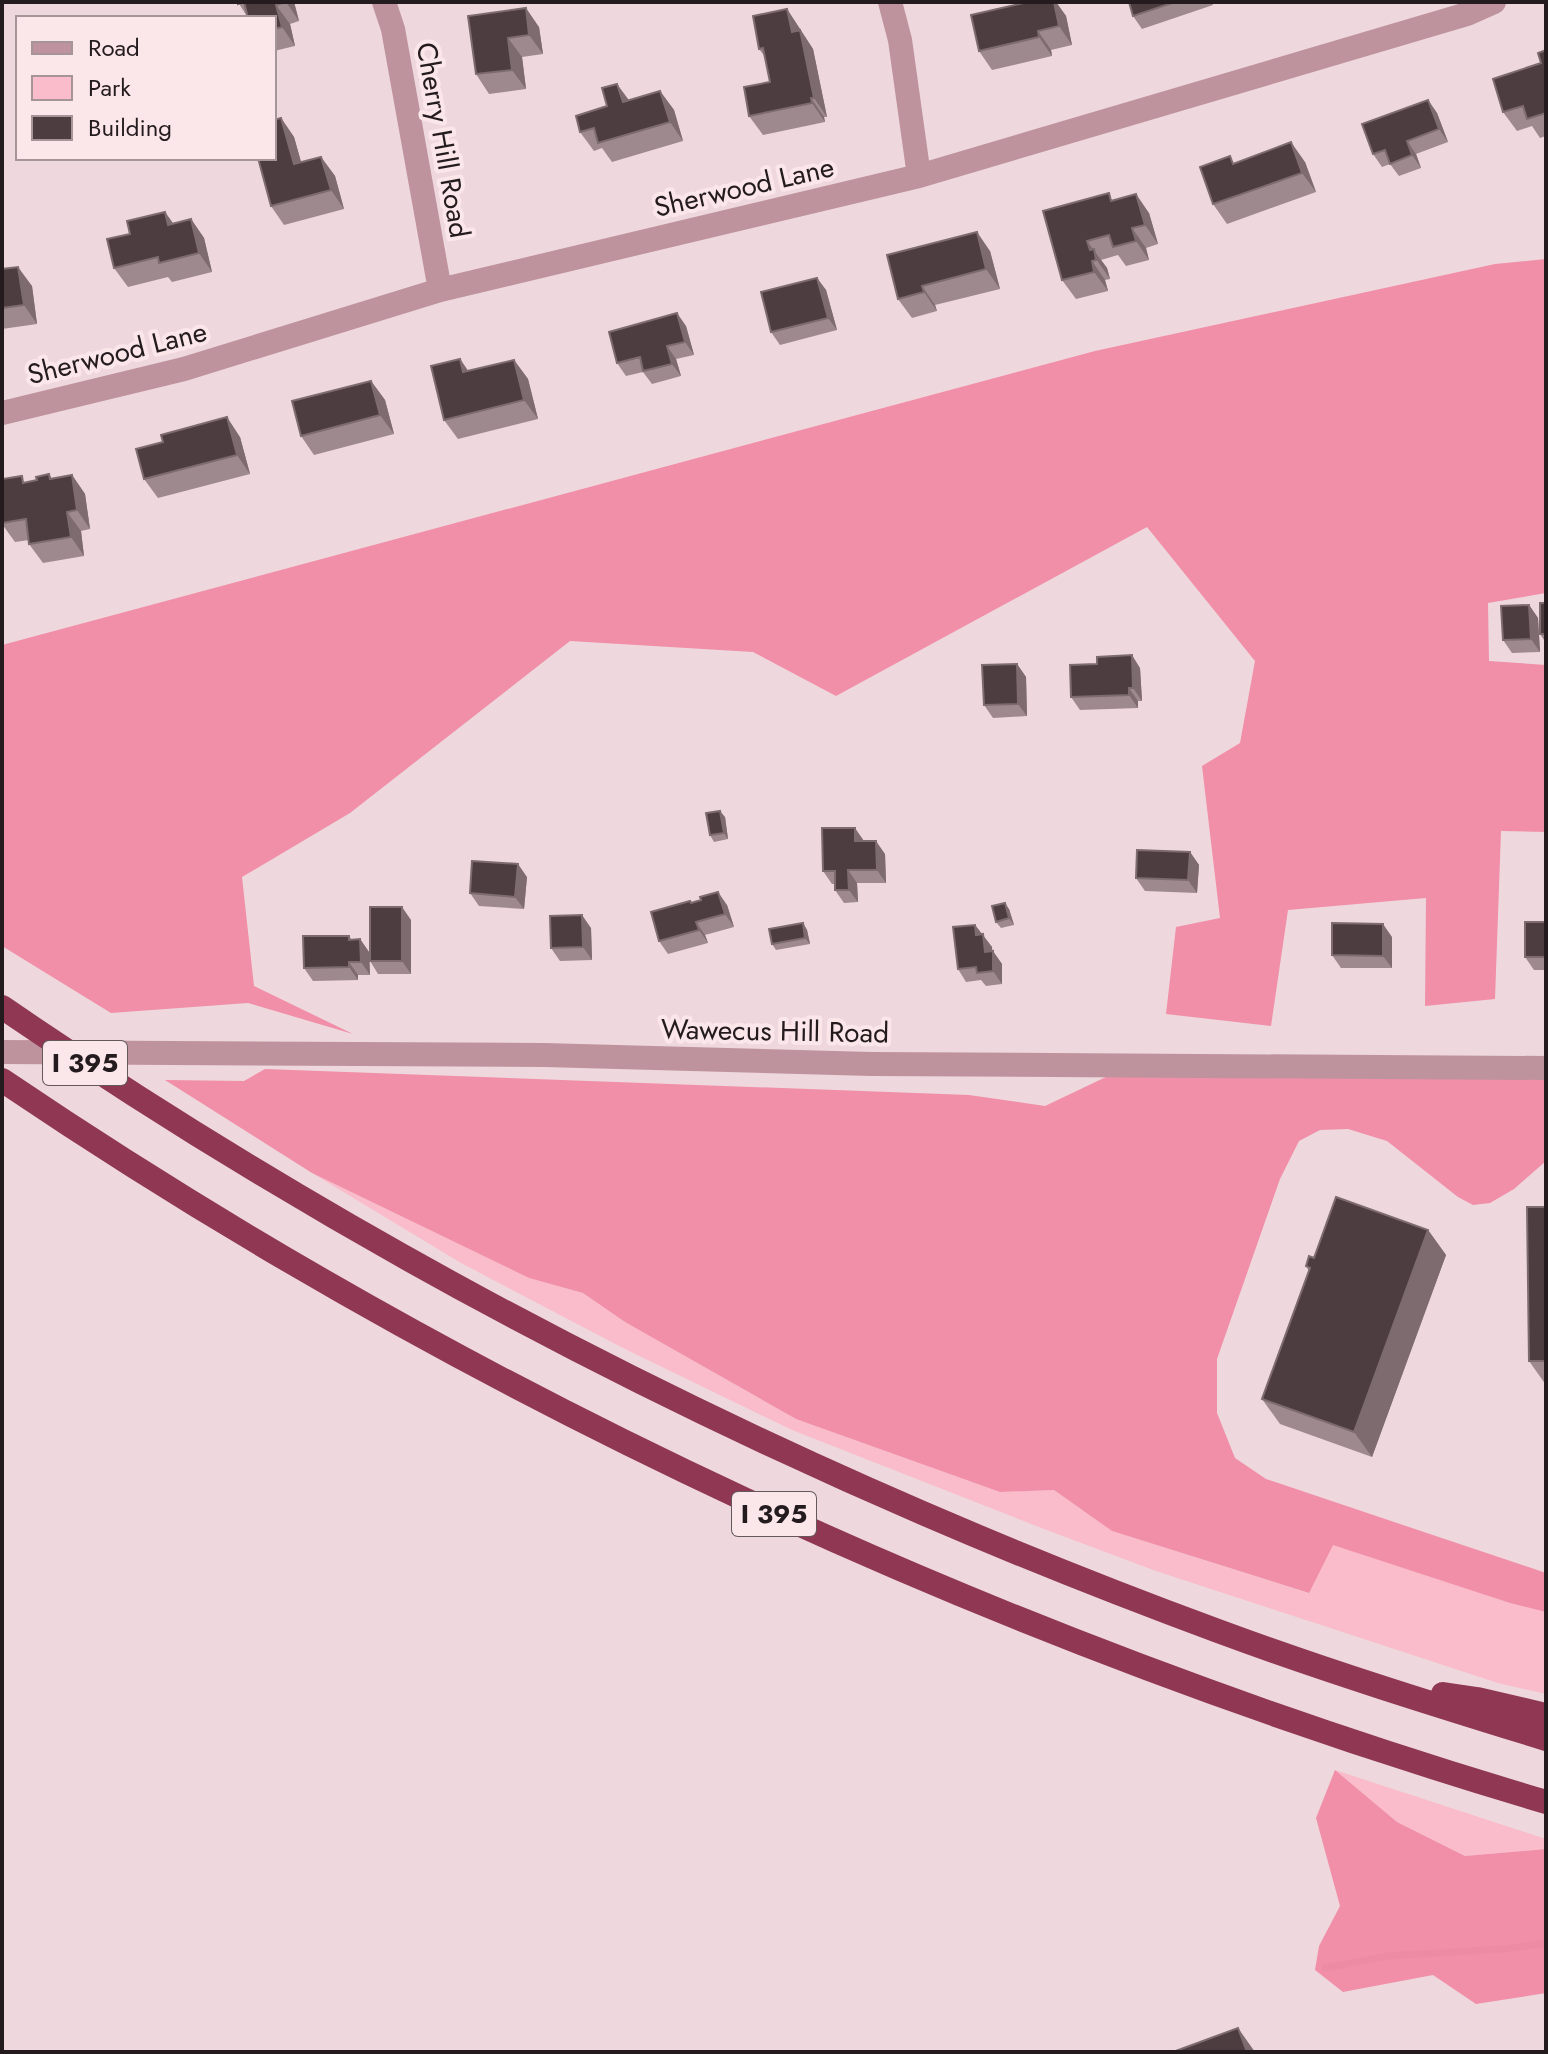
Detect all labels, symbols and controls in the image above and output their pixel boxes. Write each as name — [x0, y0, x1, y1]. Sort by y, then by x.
legend — [16, 16, 276, 160]
text: Road — [88, 30, 140, 65]
street label: Cherry Hill Road — [406, 39, 480, 241]
text: Park — [88, 70, 131, 105]
text: Building — [88, 110, 172, 145]
street label: Sherwood Lane — [650, 146, 838, 228]
street label: Sherwood Lane — [23, 311, 211, 395]
street label: Wawecus Hill Road — [661, 1009, 889, 1053]
road number: I 395 — [43, 1041, 127, 1085]
road number: I 395 — [732, 1492, 816, 1536]

